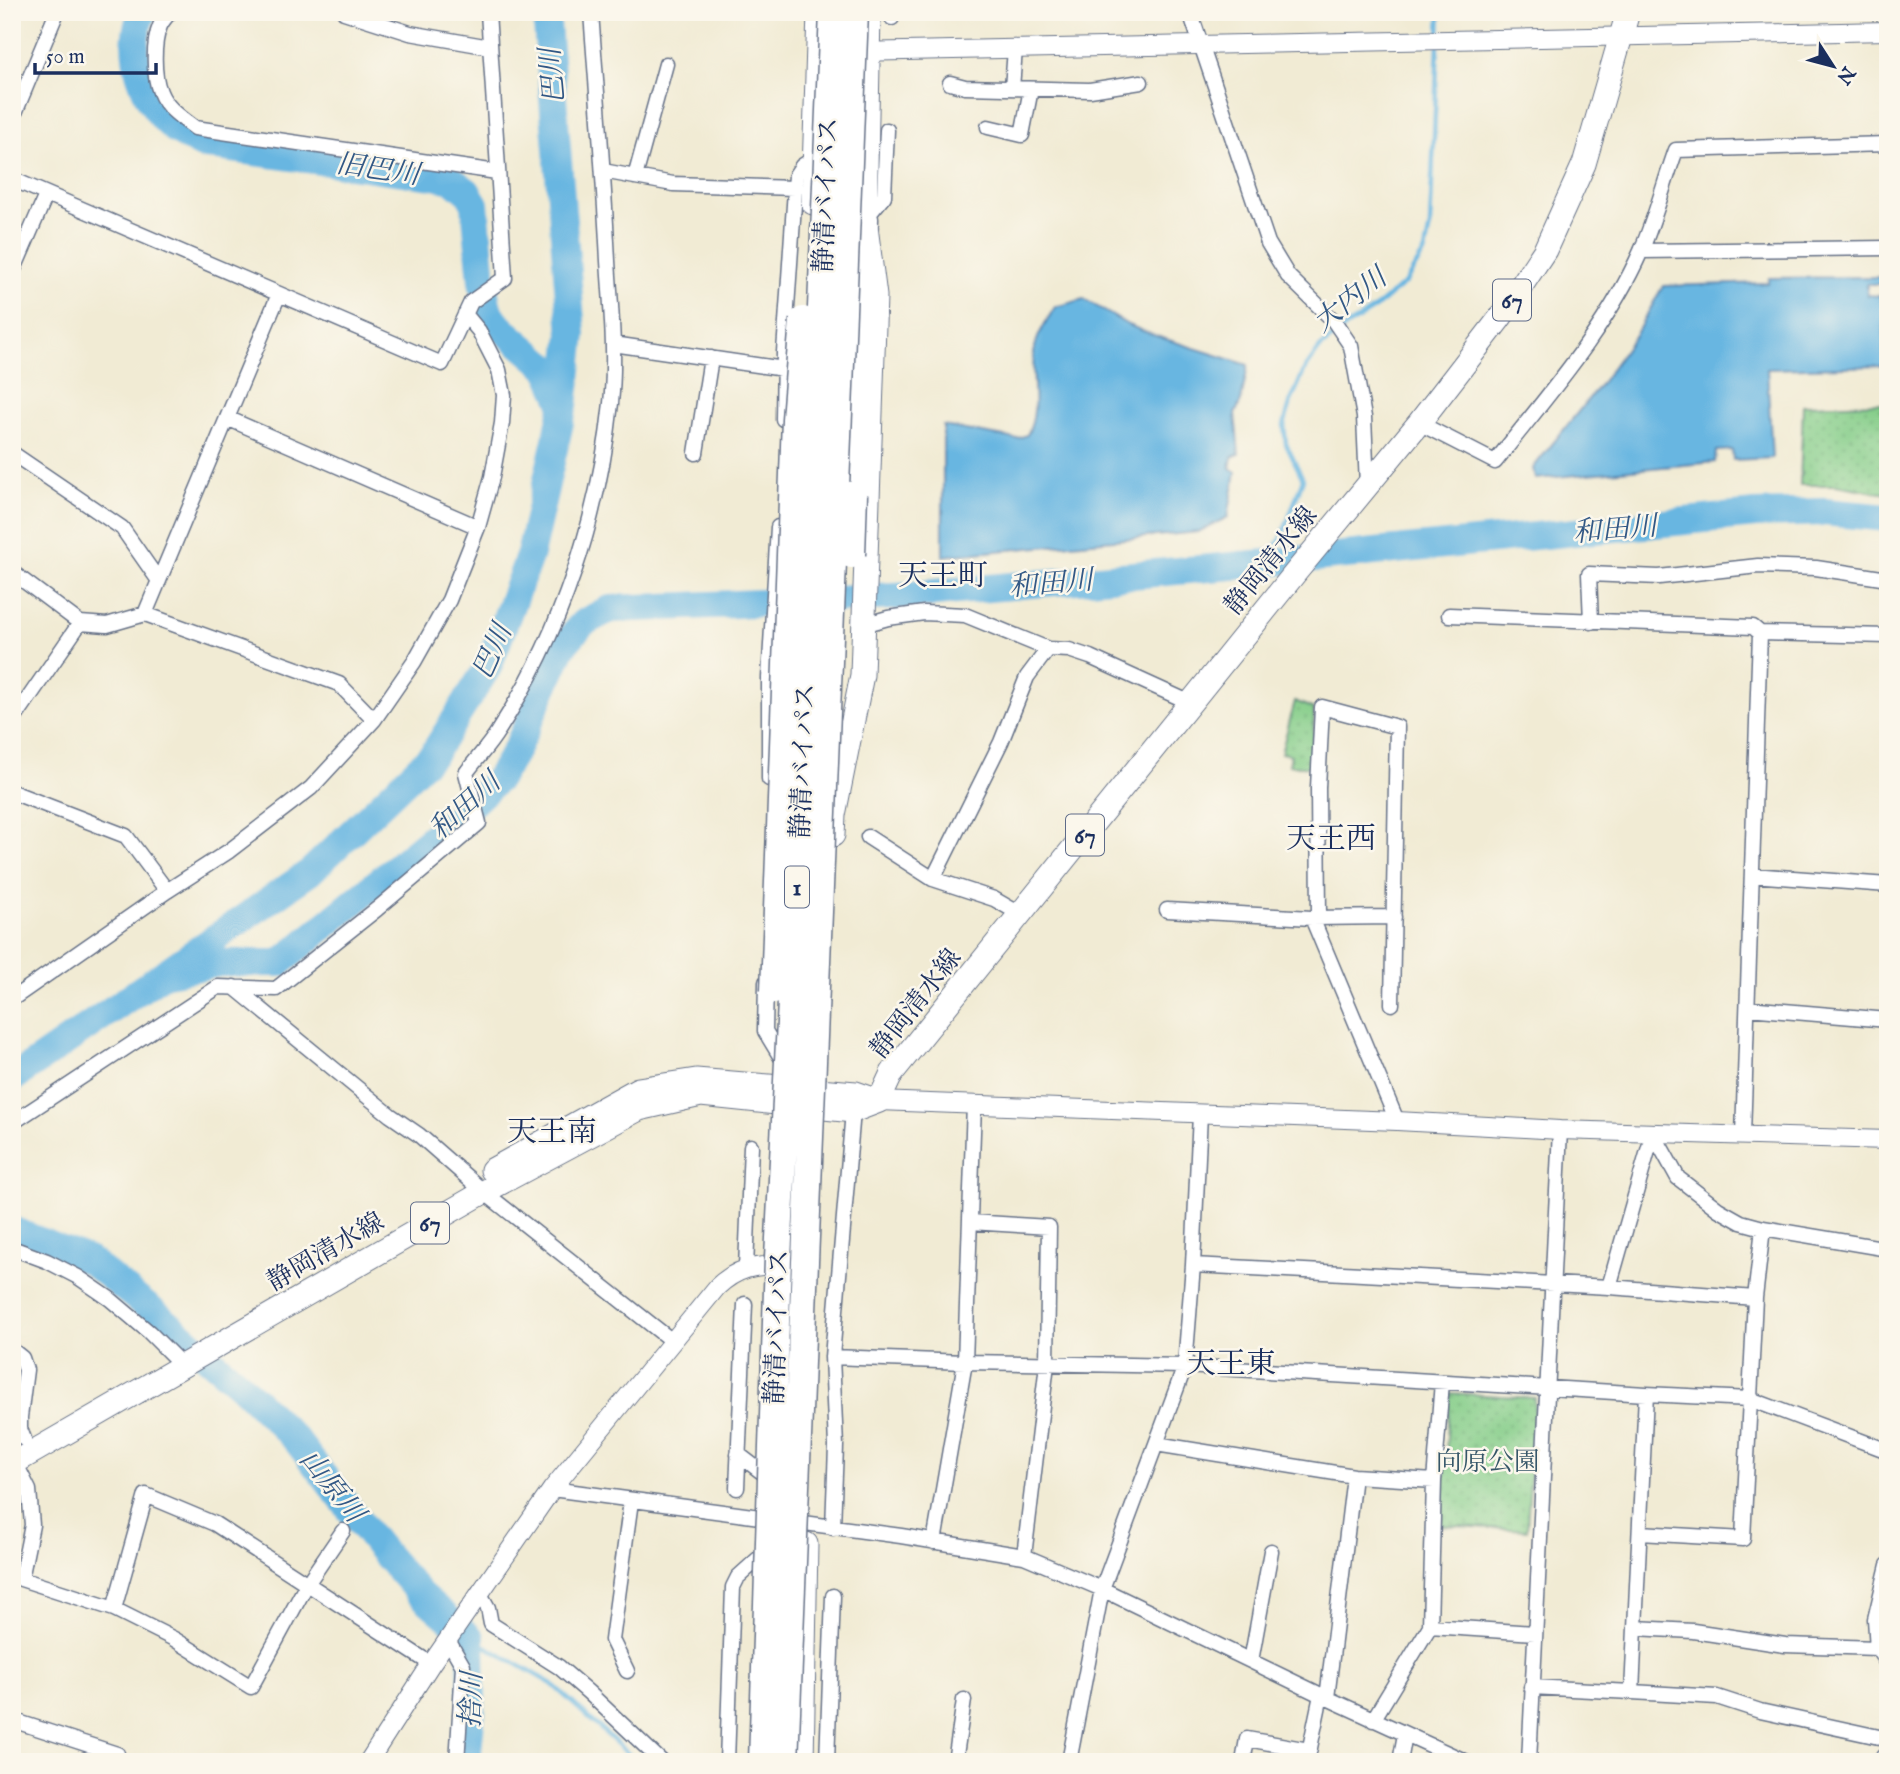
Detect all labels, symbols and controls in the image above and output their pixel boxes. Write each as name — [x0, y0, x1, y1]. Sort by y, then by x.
scale bar — [35, 32, 156, 76]
north arrow — [1798, 32, 1868, 102]
water label: 巴川 — [533, 43, 573, 105]
text: 50 m — [46, 44, 85, 71]
text: N — [1830, 60, 1860, 89]
street label: 静清バイパス — [807, 117, 846, 273]
water label: 旧巴川 — [334, 147, 425, 194]
water label: 大内川 — [1307, 259, 1397, 341]
road number: 67 — [1493, 279, 1531, 320]
street label: 静岡清水線 — [1217, 500, 1325, 622]
water label: 和田川 — [1572, 509, 1662, 552]
district label: 天王町 — [898, 558, 988, 596]
water label: 和田川 — [1008, 563, 1098, 606]
water label: 巴川 — [466, 617, 522, 685]
street label: 静清バイパス — [784, 683, 823, 839]
water label: 和田川 — [423, 764, 511, 848]
road number: 67 — [1066, 814, 1104, 856]
district label: 天王西 — [1286, 821, 1376, 859]
road number: 1 — [785, 866, 809, 908]
street label: 静岡清水線 — [863, 943, 969, 1065]
district label: 天王南 — [507, 1114, 597, 1152]
road number: 67 — [411, 1203, 449, 1244]
street label: 静岡清水線 — [261, 1206, 390, 1299]
street label: 静清バイパス — [758, 1249, 797, 1405]
district label: 天王東 — [1186, 1346, 1276, 1384]
water label: 山原川 — [291, 1443, 373, 1533]
park label: 向原公園 — [1436, 1446, 1540, 1479]
water label: 捨川 — [454, 1669, 491, 1729]

